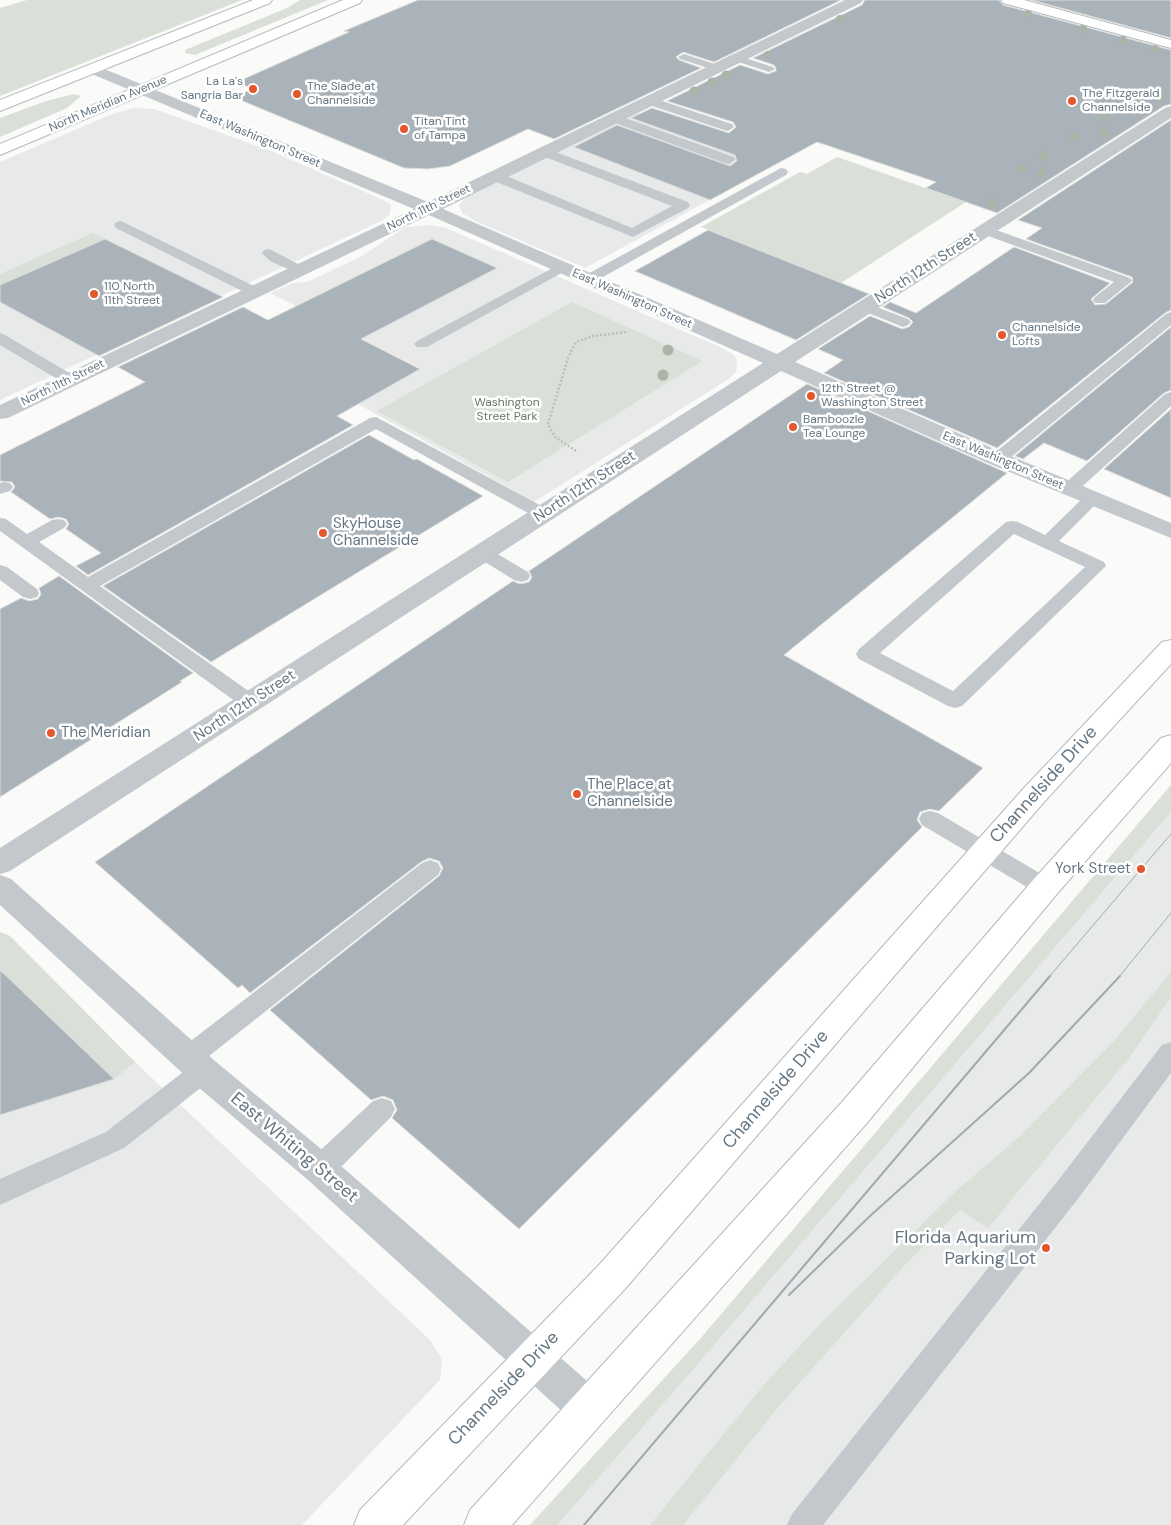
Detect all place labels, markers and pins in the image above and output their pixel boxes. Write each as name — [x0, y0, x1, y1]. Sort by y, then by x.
place label: La La's Sangria Bar — [181, 75, 243, 103]
place label: The Slade at Channelside — [307, 80, 376, 108]
marker: La La's Sangria Bar — [247, 83, 259, 95]
place label: The Fitzgerald Channelside — [1082, 87, 1160, 115]
marker: The Slade at Channelside — [291, 88, 303, 100]
marker: The Fitzgerald Channelside — [1066, 95, 1078, 107]
place label: Titan Tint of Tampa — [414, 115, 466, 143]
marker: Titan Tint of Tampa — [398, 123, 410, 135]
place label: 110 North 11th Street — [104, 280, 160, 308]
marker: 110 North 11th Street — [88, 288, 100, 300]
place label: Channelside Lofts — [1012, 321, 1081, 349]
marker: Channelside Lofts — [996, 329, 1008, 341]
place label: 12th Street @ Washington Street — [821, 382, 924, 410]
marker: 12th Street @ Washington Street — [805, 390, 817, 402]
place label: Bamboozle Tea Lounge — [803, 413, 865, 441]
marker: Bamboozle Tea Lounge — [787, 421, 799, 433]
place label: SkyHouse Channelside — [333, 515, 419, 550]
marker: SkyHouse Channelside — [317, 527, 329, 539]
place label: The Meridian — [61, 724, 151, 742]
marker: The Meridian — [45, 727, 57, 739]
place label: The Place at Channelside — [587, 776, 673, 811]
marker: The Place at Channelside — [571, 788, 583, 800]
place label: York Street — [1055, 860, 1131, 878]
marker: York Street — [1135, 863, 1147, 875]
place label: Florida Aquarium Parking Lot — [895, 1227, 1036, 1270]
marker: Florida Aquarium Parking Lot — [1040, 1242, 1052, 1254]

